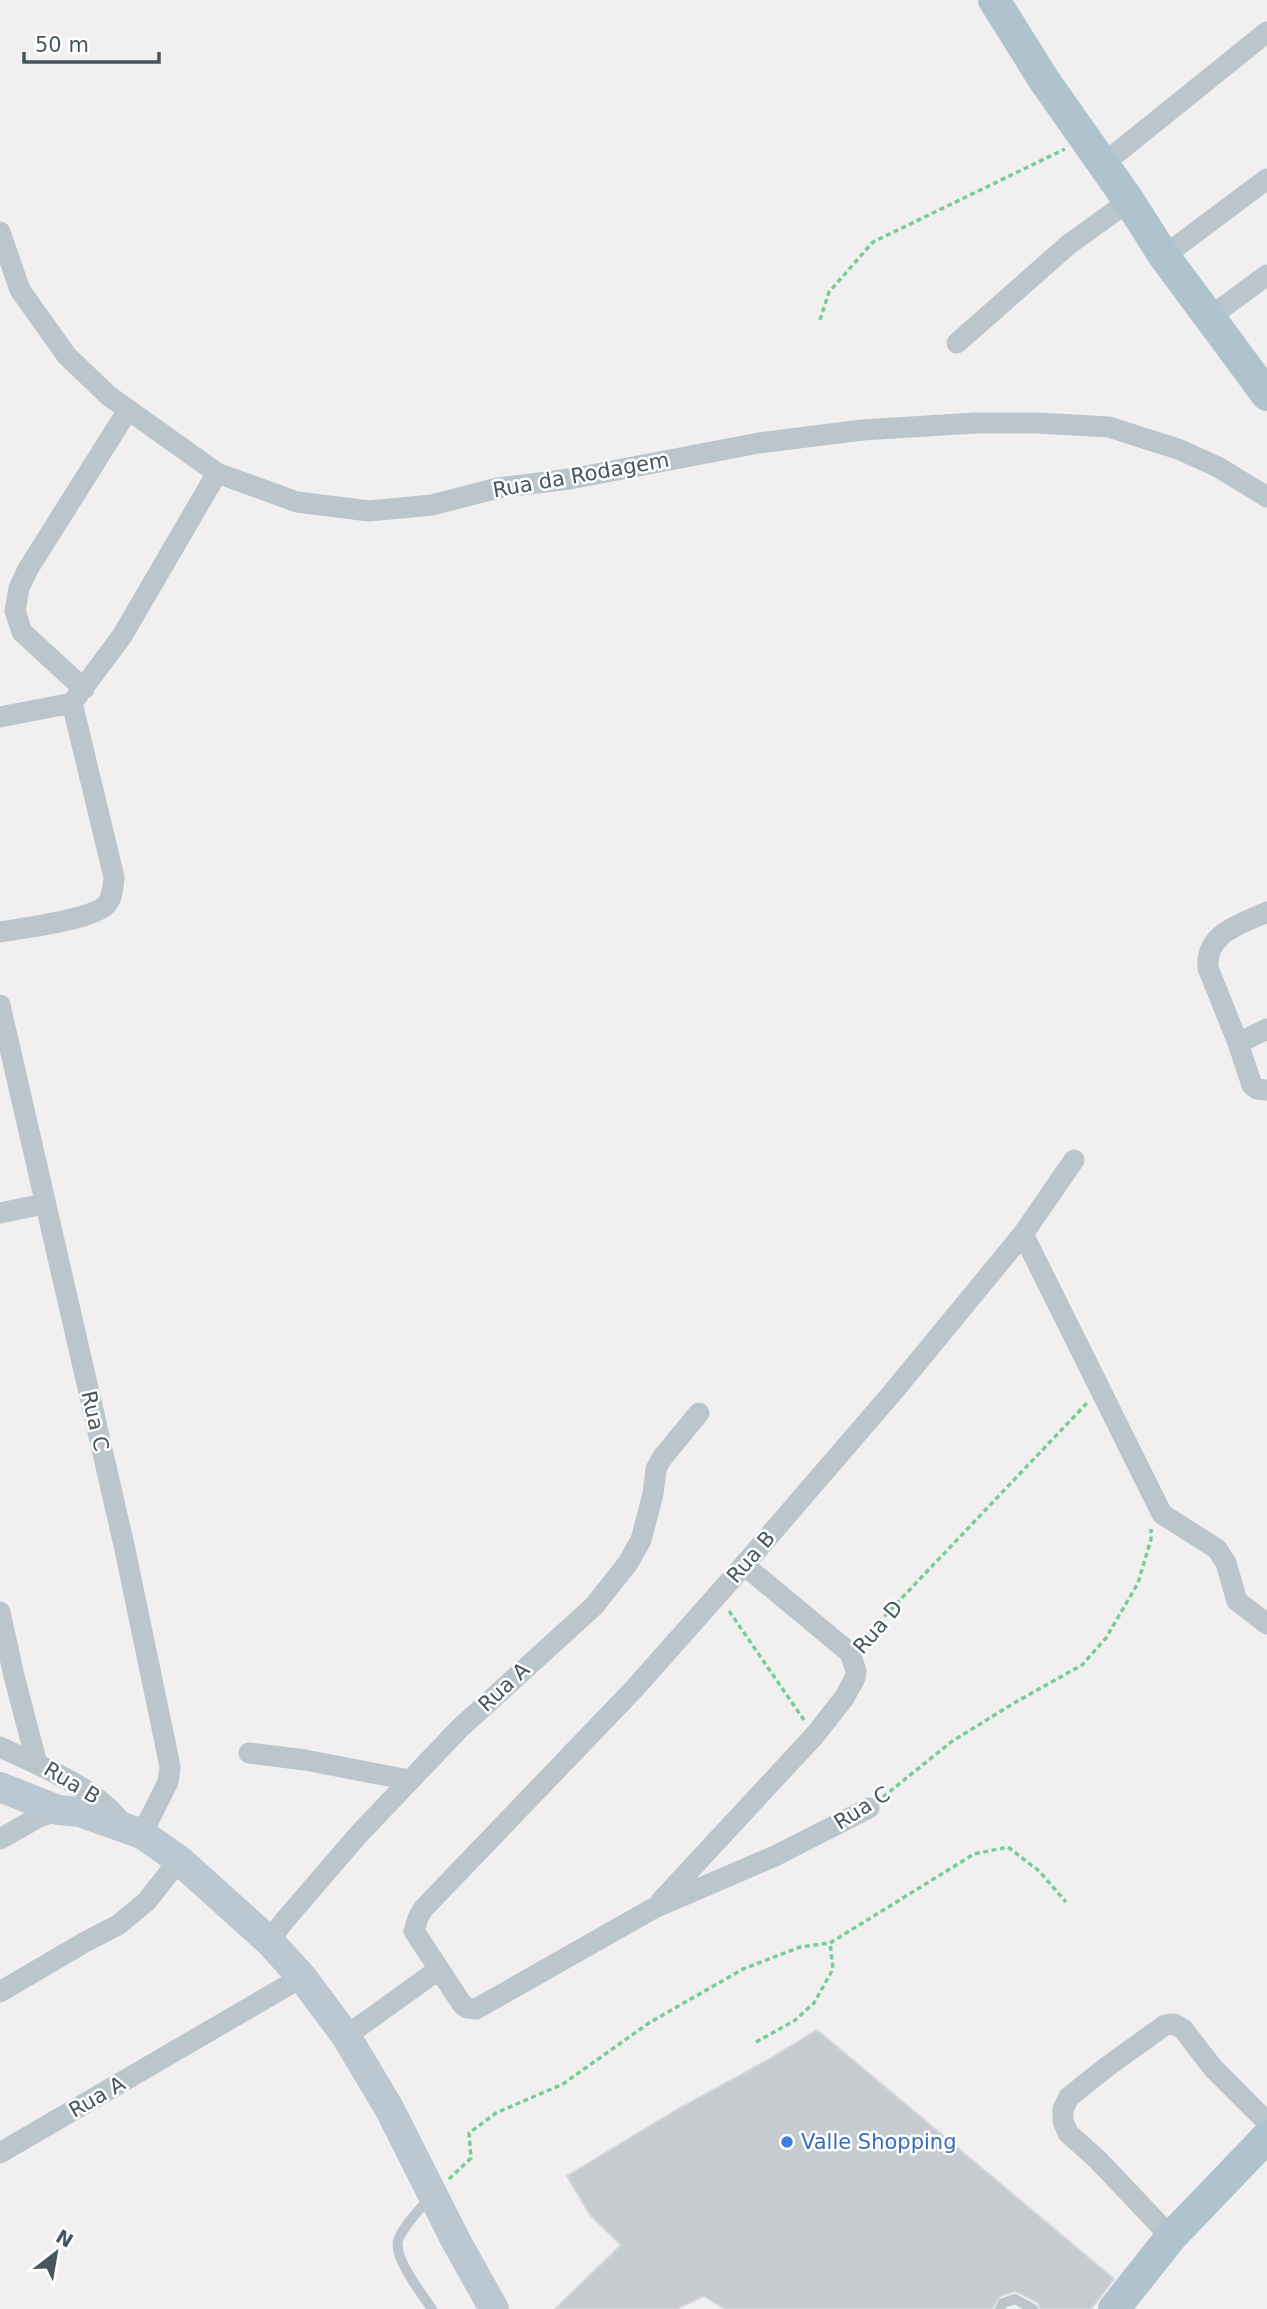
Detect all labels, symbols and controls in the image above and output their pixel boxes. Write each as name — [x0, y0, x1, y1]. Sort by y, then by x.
scale bar — [24, 21, 159, 65]
text: 50 m — [35, 33, 89, 57]
street label: Rua da Rodagem — [491, 448, 671, 502]
street label: Rua C — [76, 1388, 114, 1454]
street label: Rua B — [722, 1526, 780, 1588]
street label: Rua D — [848, 1595, 908, 1659]
street label: Rua A — [474, 1657, 535, 1717]
street label: Rua B — [40, 1757, 104, 1809]
street label: Rua C — [830, 1782, 894, 1834]
street label: Rua A — [65, 2071, 130, 2123]
place label: Valle Shopping — [801, 2130, 957, 2154]
marker: Valle Shopping — [779, 2134, 795, 2150]
north arrow — [21, 2218, 91, 2288]
text: N — [52, 2225, 77, 2252]

